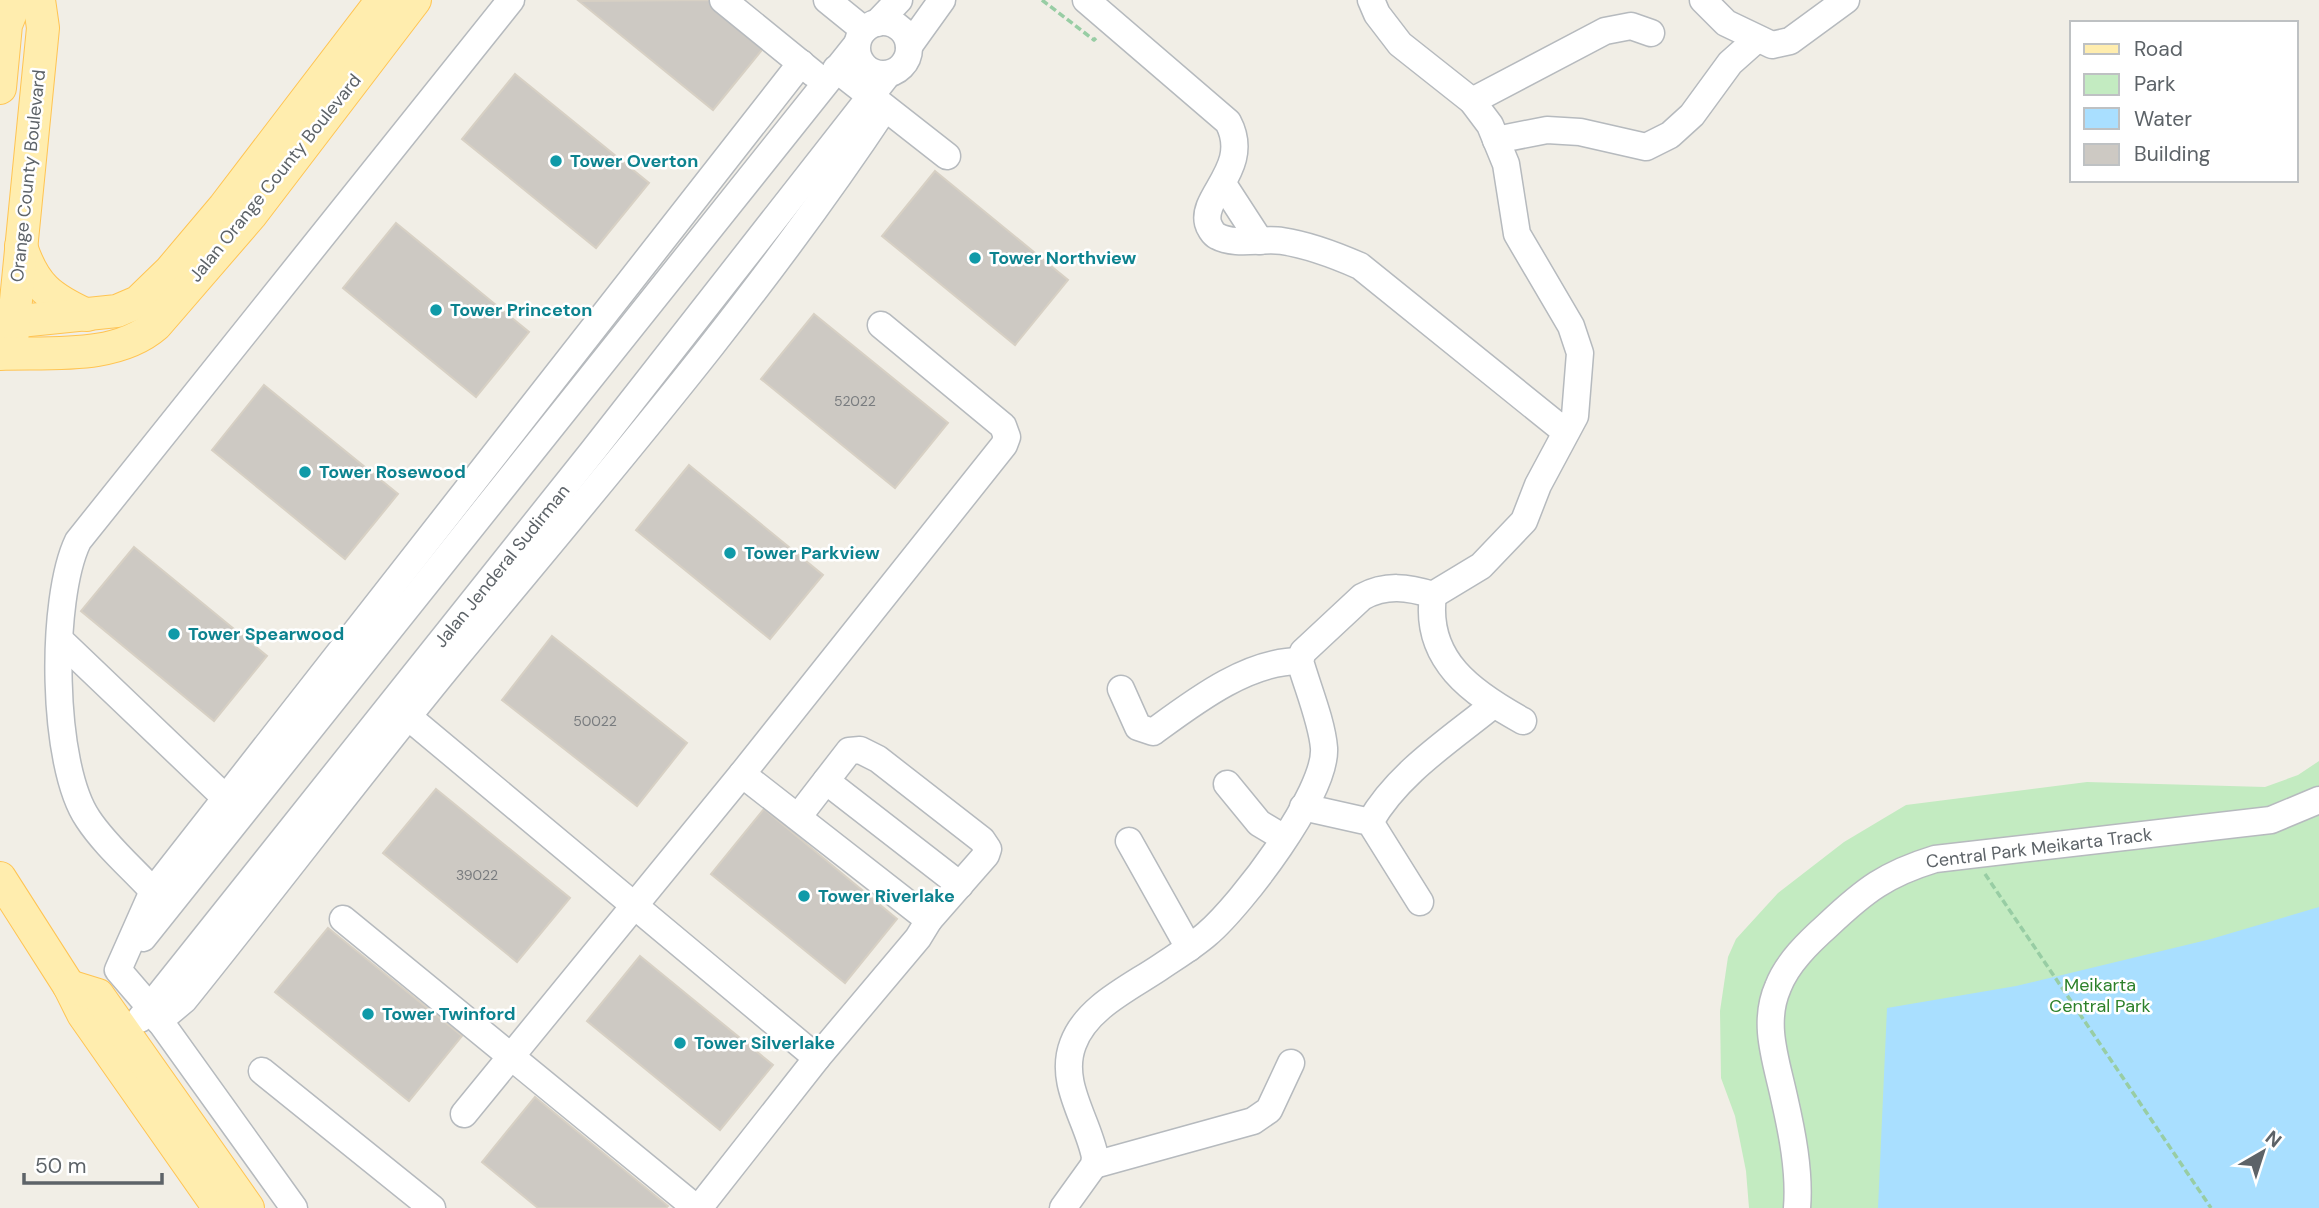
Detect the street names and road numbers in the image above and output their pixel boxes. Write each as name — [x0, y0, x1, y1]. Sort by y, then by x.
street label: Orange County Boulevard — [5, 69, 51, 283]
street label: Jalan Orange County Boulevard — [183, 69, 367, 287]
street label: Jalan Jenderal Sudirman — [429, 479, 575, 653]
street label: Central Park Meikarta Track — [1924, 822, 2154, 874]

